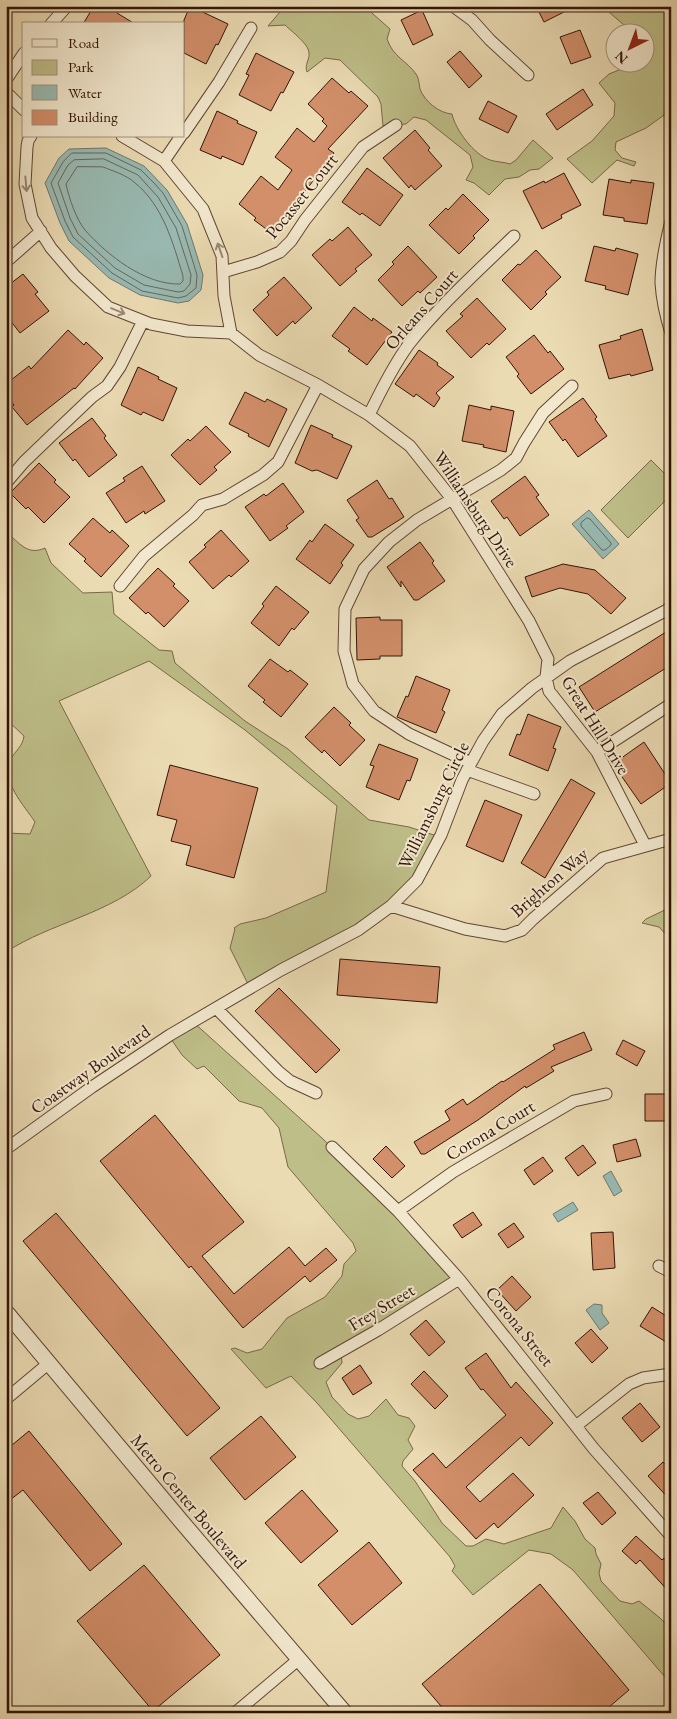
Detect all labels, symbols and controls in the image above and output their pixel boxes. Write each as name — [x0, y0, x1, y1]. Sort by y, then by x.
legend — [22, 22, 185, 138]
north arrow — [604, 22, 654, 72]
text: Road — [68, 33, 100, 52]
text: N — [611, 47, 632, 68]
text: Park — [68, 57, 95, 76]
text: Water — [68, 83, 102, 102]
text: Building — [68, 107, 118, 126]
street label: Pocasset Court — [260, 149, 343, 243]
one-way arrow — [21, 176, 31, 192]
one-way arrow — [215, 243, 224, 258]
street label: Orleans Court — [380, 263, 463, 354]
one-way arrow — [109, 307, 125, 316]
street label: Williamsburg Drive — [429, 447, 523, 571]
street label: Great Hill Drive — [557, 671, 635, 779]
street label: Williamsburg Circle — [392, 738, 474, 872]
street label: Brighton Way — [505, 842, 593, 922]
street label: Coastway Boulevard — [26, 1019, 155, 1119]
street label: Corona Court — [441, 1094, 539, 1166]
street label: Frey Street — [344, 1278, 419, 1336]
street label: Corona Street — [481, 1281, 560, 1371]
street label: Metro Center Boulevard — [126, 1429, 253, 1574]

